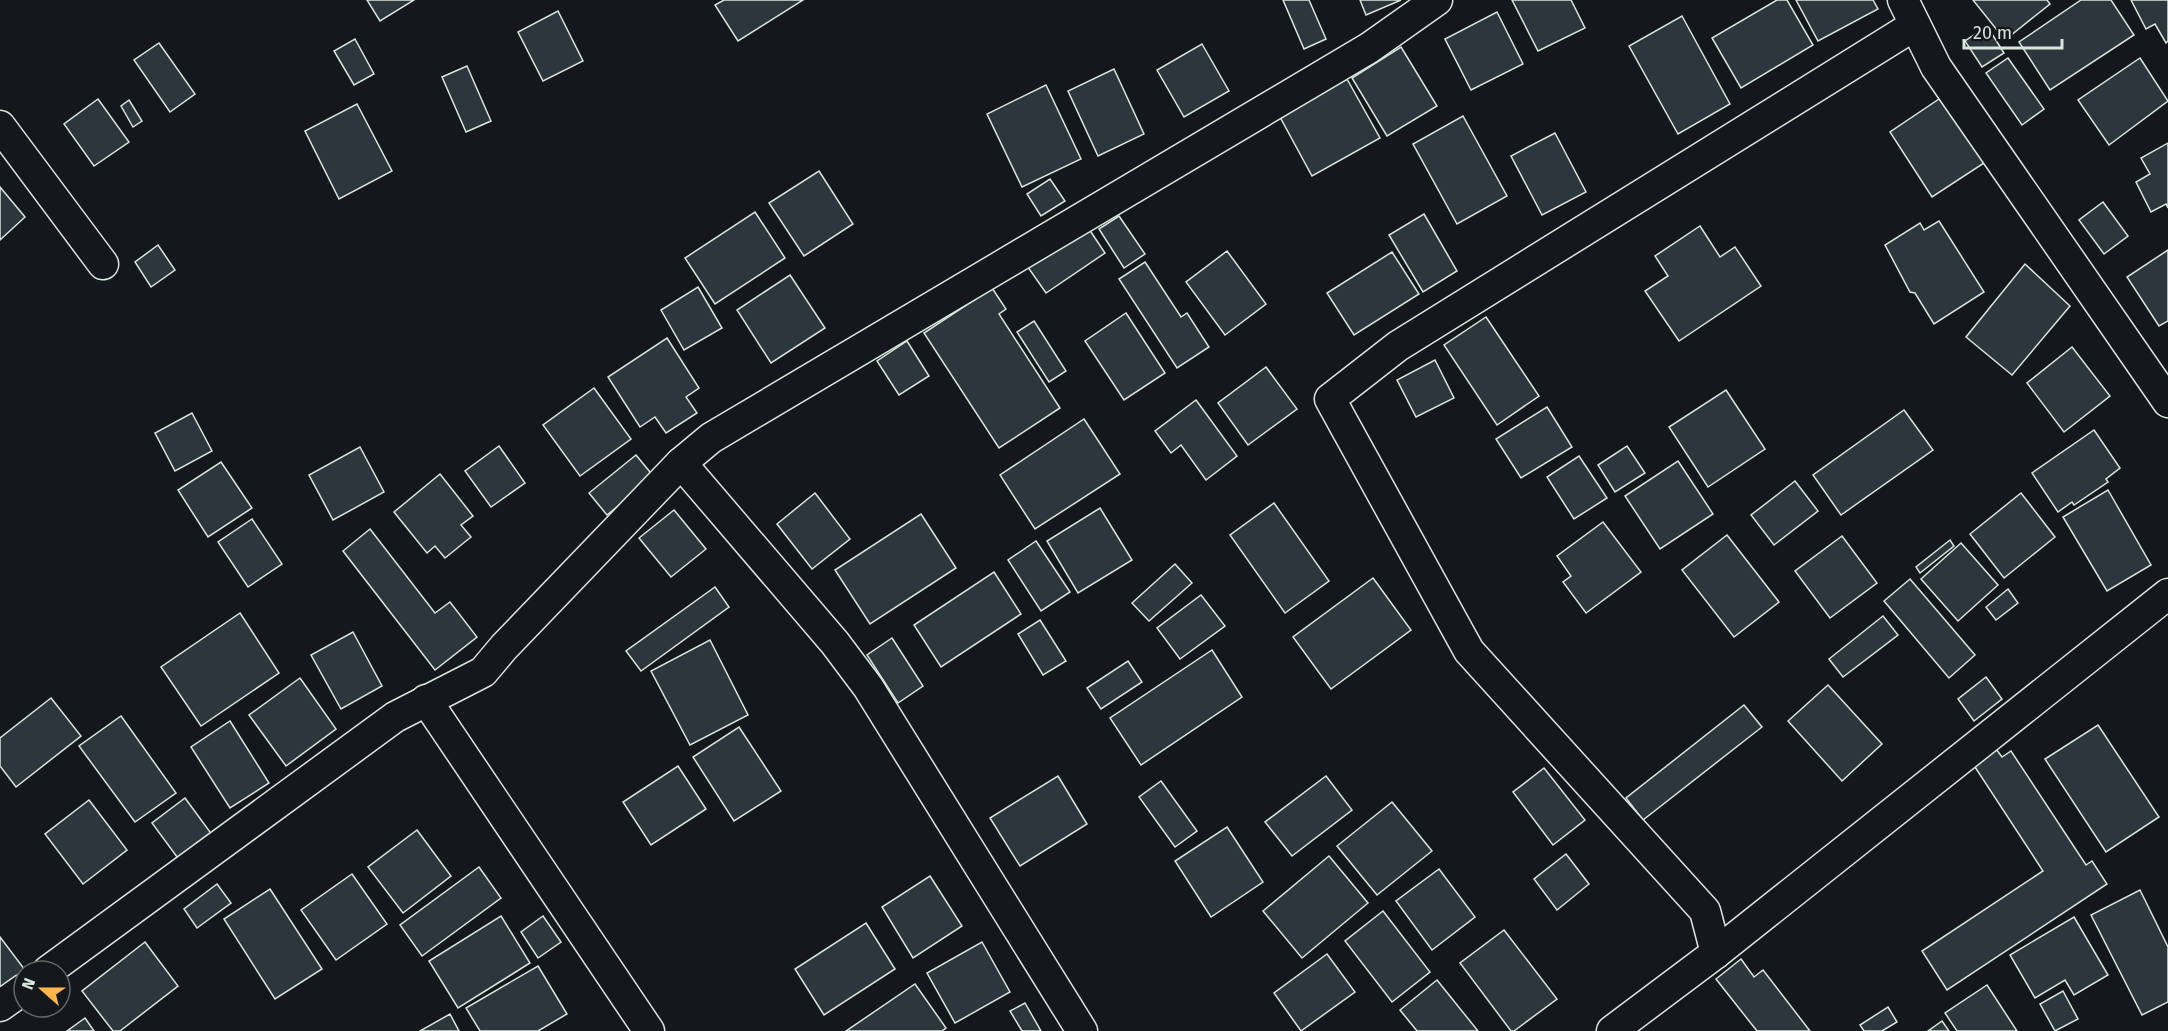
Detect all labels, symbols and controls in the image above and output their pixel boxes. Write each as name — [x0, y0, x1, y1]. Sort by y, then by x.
scale bar — [1964, 12, 2062, 50]
text: 20 m — [1973, 22, 2012, 44]
north arrow — [12, 959, 72, 1019]
text: N — [18, 975, 39, 992]

